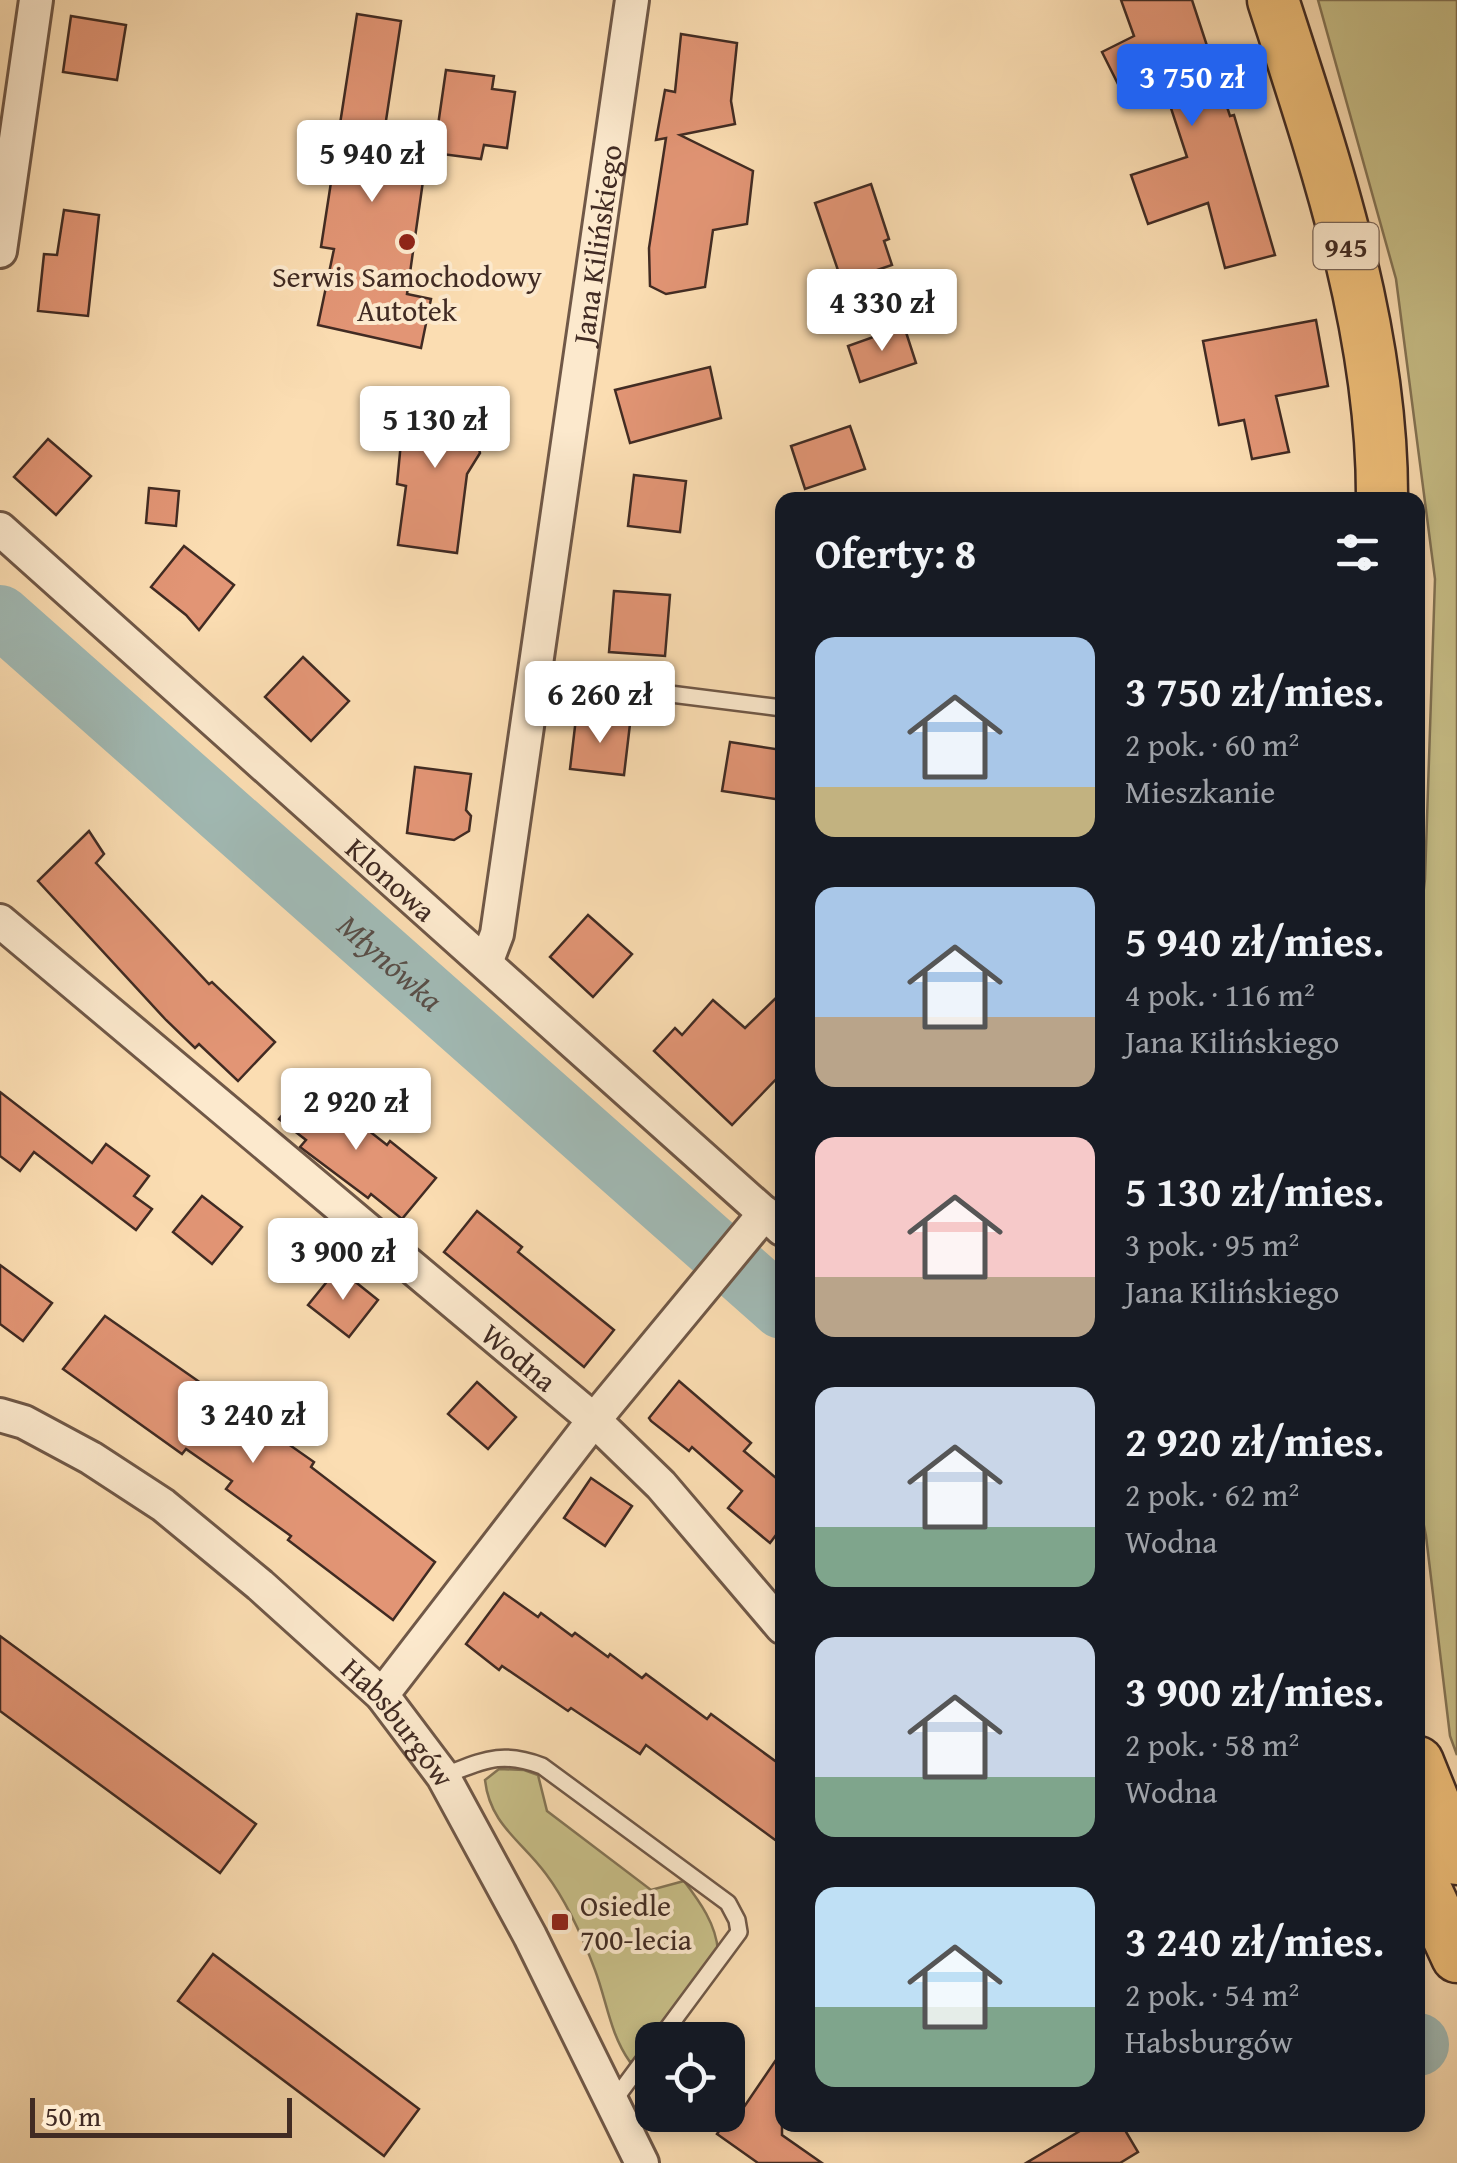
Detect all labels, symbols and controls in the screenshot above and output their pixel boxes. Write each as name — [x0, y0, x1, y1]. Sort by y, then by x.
pin: 3 750 zł — [1089, 44, 1295, 129]
text: 3 750 zł — [1139, 53, 1245, 100]
pin: 5 940 zł — [269, 120, 475, 205]
text: 5 940 zł — [319, 129, 425, 176]
street label: Jana Kilińskiego — [560, 141, 633, 351]
road number: 945 — [1314, 223, 1378, 269]
marker: Serwis Samochodowy Autotek — [396, 231, 418, 253]
place label: Serwis Samochodowy Autotek — [272, 254, 542, 332]
pin: 4 330 zł — [779, 269, 985, 354]
text: 4 330 zł — [829, 278, 935, 325]
pin: 5 130 zł — [332, 386, 538, 471]
text: 5 130 zł — [382, 395, 488, 442]
text: Oferty: 8 — [815, 522, 976, 583]
icon: filters — [1330, 525, 1385, 580]
text: 3 750 zł/mies. — [1125, 660, 1384, 721]
pin: 6 260 zł — [497, 661, 703, 746]
text: 6 260 zł — [547, 670, 653, 717]
icon: home — [895, 677, 1015, 797]
text: 2 pok. · 60 m² — [1125, 721, 1299, 768]
text: Mieszkanie — [1125, 768, 1275, 815]
street label: Klonowa — [336, 827, 446, 932]
water label: Młynówka — [328, 902, 454, 1022]
text: 5 940 zł/mies. — [1125, 910, 1384, 971]
icon: home — [895, 927, 1015, 1047]
text: 4 pok. · 116 m² — [1125, 971, 1315, 1018]
text: Jana Kilińskiego — [1125, 1018, 1339, 1065]
pin: 2 920 zł — [253, 1068, 459, 1153]
text: 2 920 zł — [303, 1077, 409, 1124]
text: 5 130 zł/mies. — [1125, 1160, 1384, 1221]
icon: home — [895, 1177, 1015, 1297]
pin: 3 900 zł — [240, 1218, 446, 1303]
text: 3 pok. · 95 m² — [1125, 1221, 1299, 1268]
text: 3 900 zł — [290, 1227, 396, 1274]
text: Jana Kilińskiego — [1125, 1268, 1339, 1315]
street label: Wodna — [472, 1312, 566, 1402]
pin: 3 240 zł — [150, 1381, 356, 1466]
text: 3 240 zł — [200, 1390, 306, 1437]
text: 2 920 zł/mies. — [1125, 1410, 1384, 1471]
icon: home — [895, 1427, 1015, 1547]
text: 2 pok. · 62 m² — [1125, 1471, 1299, 1518]
text: Wodna — [1125, 1518, 1217, 1565]
street label: Habsburgów — [332, 1647, 466, 1796]
text: 3 900 zł/mies. — [1125, 1660, 1384, 1721]
icon: home — [895, 1677, 1015, 1797]
text: 2 pok. · 58 m² — [1125, 1721, 1299, 1768]
text: Wodna — [1125, 1768, 1217, 1815]
place label: Osiedle 700-lecia — [580, 1883, 692, 1961]
text: 3 240 zł/mies. — [1125, 1910, 1384, 1971]
marker: Osiedle 700-lecia — [549, 1911, 571, 1933]
icon: home — [895, 1927, 1015, 2047]
text: 2 pok. · 54 m² — [1125, 1971, 1299, 2018]
text: Habsburgów — [1125, 2018, 1293, 2065]
map controls — [635, 2022, 745, 2132]
button: locate — [635, 2022, 745, 2132]
scale bar — [30, 2093, 292, 2138]
text: 50 m — [45, 2095, 101, 2136]

